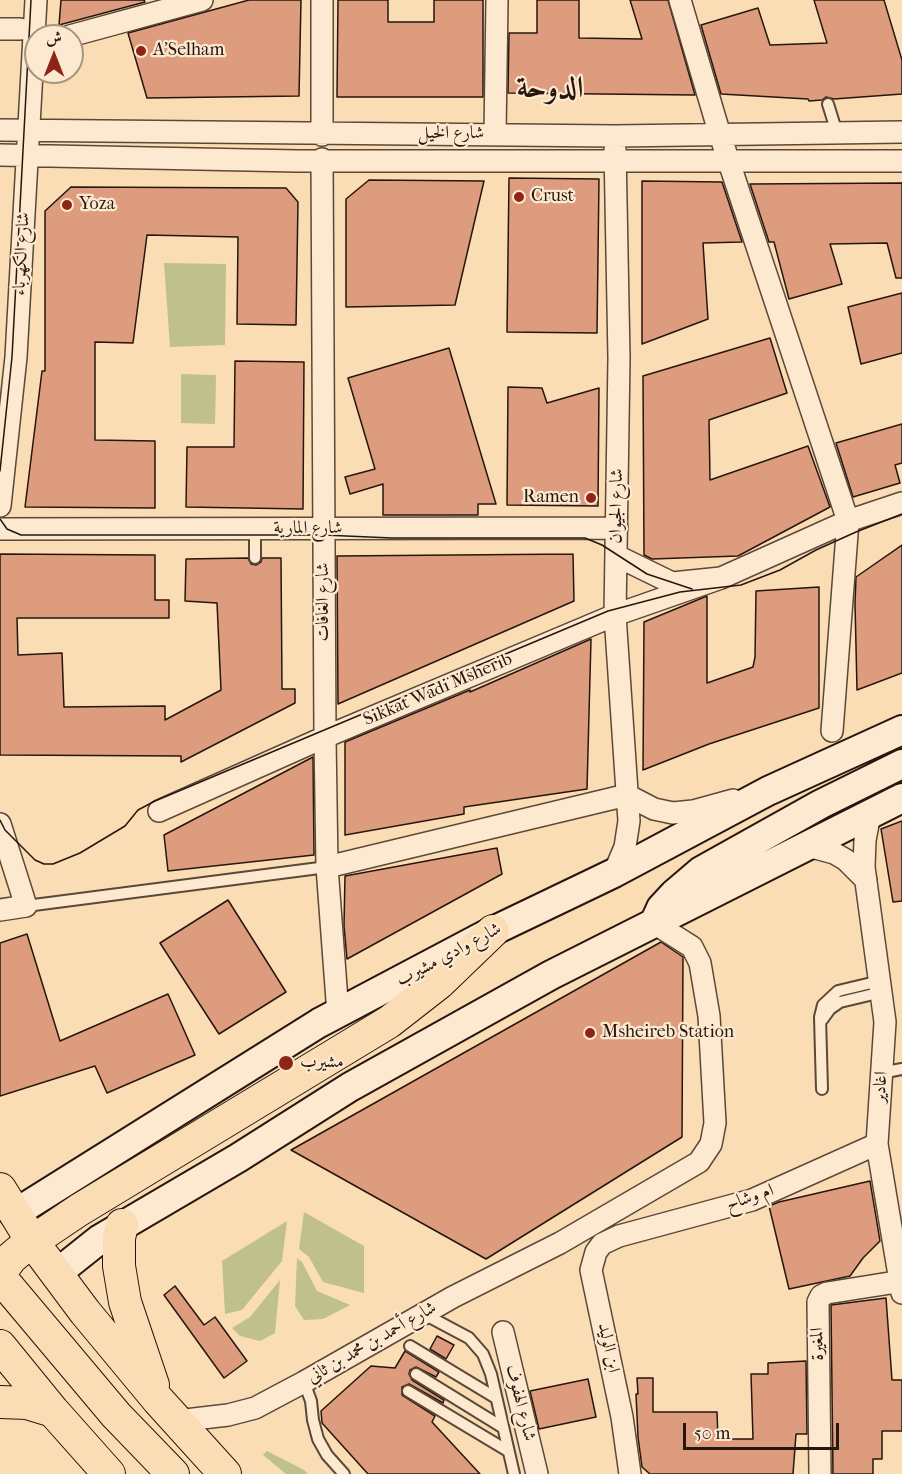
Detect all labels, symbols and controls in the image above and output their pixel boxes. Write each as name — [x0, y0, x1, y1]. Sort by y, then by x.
north arrow — [24, 24, 84, 84]
text: ش — [46, 28, 62, 47]
place label: A'Selham — [153, 40, 224, 62]
marker: A'Selham — [134, 44, 148, 58]
district label: الدوحة — [517, 72, 583, 108]
street label: شارع الخيل — [418, 123, 484, 145]
place label: Crust — [531, 186, 574, 208]
marker: Crust — [512, 190, 526, 204]
place label: Yoza — [79, 194, 115, 216]
marker: Yoza — [60, 198, 74, 212]
street label: شارع الكهرباء — [9, 212, 35, 296]
street label: شارع الجيوان — [606, 468, 628, 544]
place label: Ramen — [523, 487, 579, 509]
marker: Ramen — [584, 491, 598, 505]
street label: شارع المارية — [273, 518, 343, 540]
street label: شارع الغافات — [313, 563, 335, 641]
street label: Sikkat Wadi Msherib — [360, 649, 516, 731]
street label: شارع وادي مشيرب — [393, 918, 505, 992]
place label: Msheireb Station — [602, 1022, 734, 1044]
marker: Msheireb Station — [583, 1026, 597, 1040]
place label: مشيرب — [300, 1052, 344, 1074]
marker: مشيرب — [277, 1054, 295, 1072]
street label: اغادير — [869, 1070, 893, 1104]
street label: ام وشاح — [723, 1180, 777, 1216]
street label: شارع أحمد بن محمد بن ثاني — [304, 1297, 440, 1389]
street label: ابن الوليد — [592, 1321, 624, 1375]
street label: المغيرة — [807, 1327, 829, 1361]
street label: شارع الهفوف — [500, 1363, 540, 1443]
scale bar — [686, 1411, 842, 1449]
text: 50 m — [694, 1423, 730, 1444]

